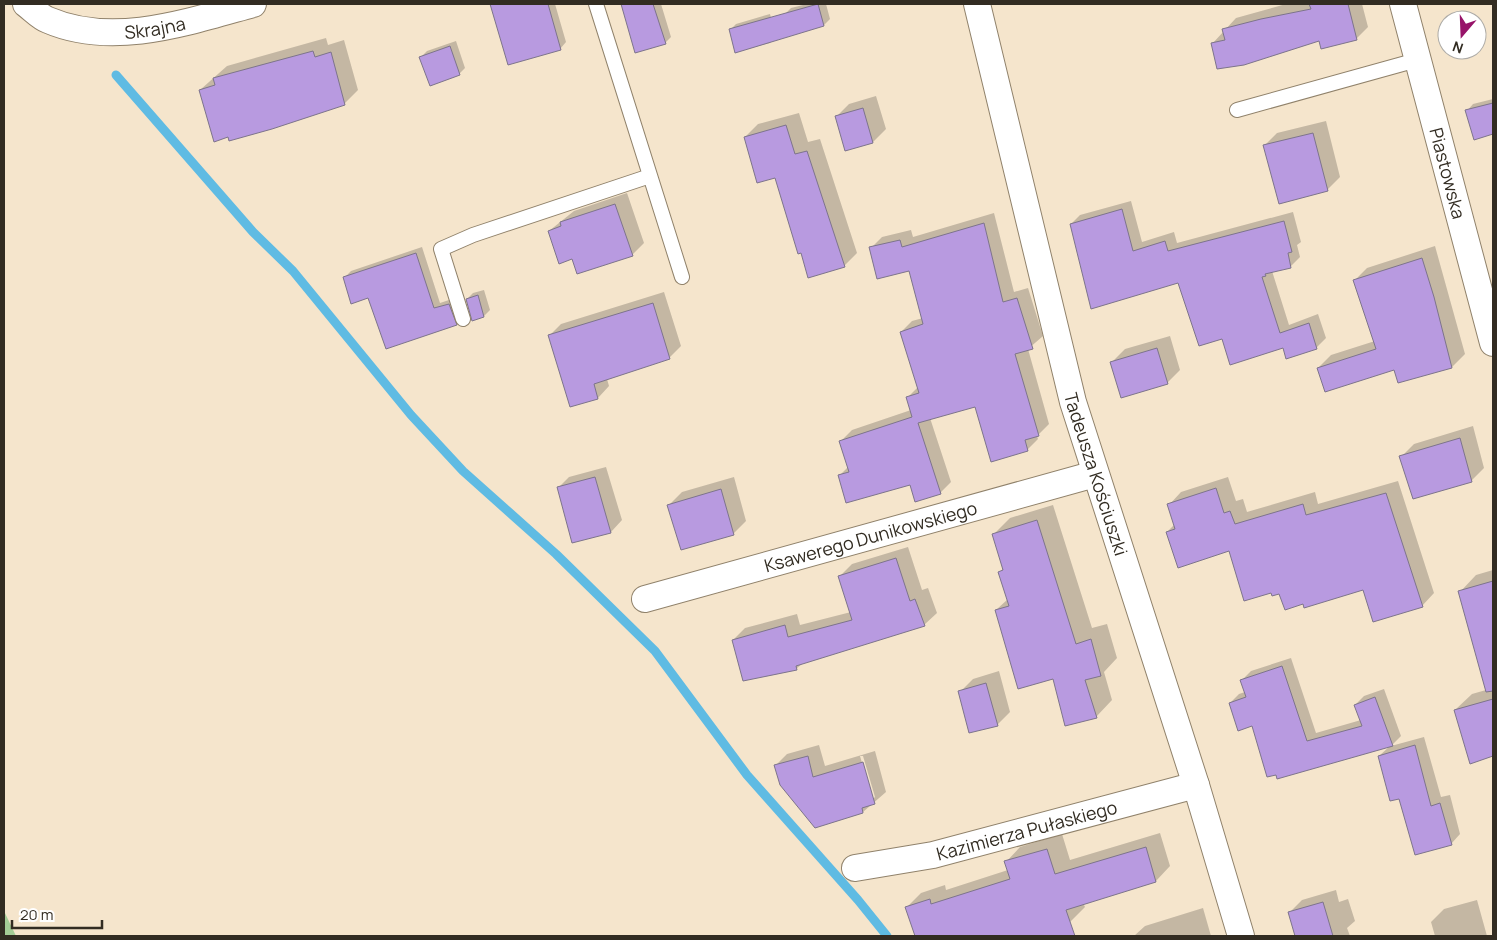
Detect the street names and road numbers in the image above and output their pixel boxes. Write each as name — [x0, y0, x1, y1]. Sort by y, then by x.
street label: Skrajna — [123, 11, 188, 44]
street label: Piastowska — [1424, 125, 1472, 221]
street label: Tadeusza Kościuszki — [1059, 390, 1134, 559]
street label: Ksawerego Dunikowskiego — [761, 495, 980, 577]
street label: Kazimierza Pułaskiego — [934, 795, 1120, 866]

